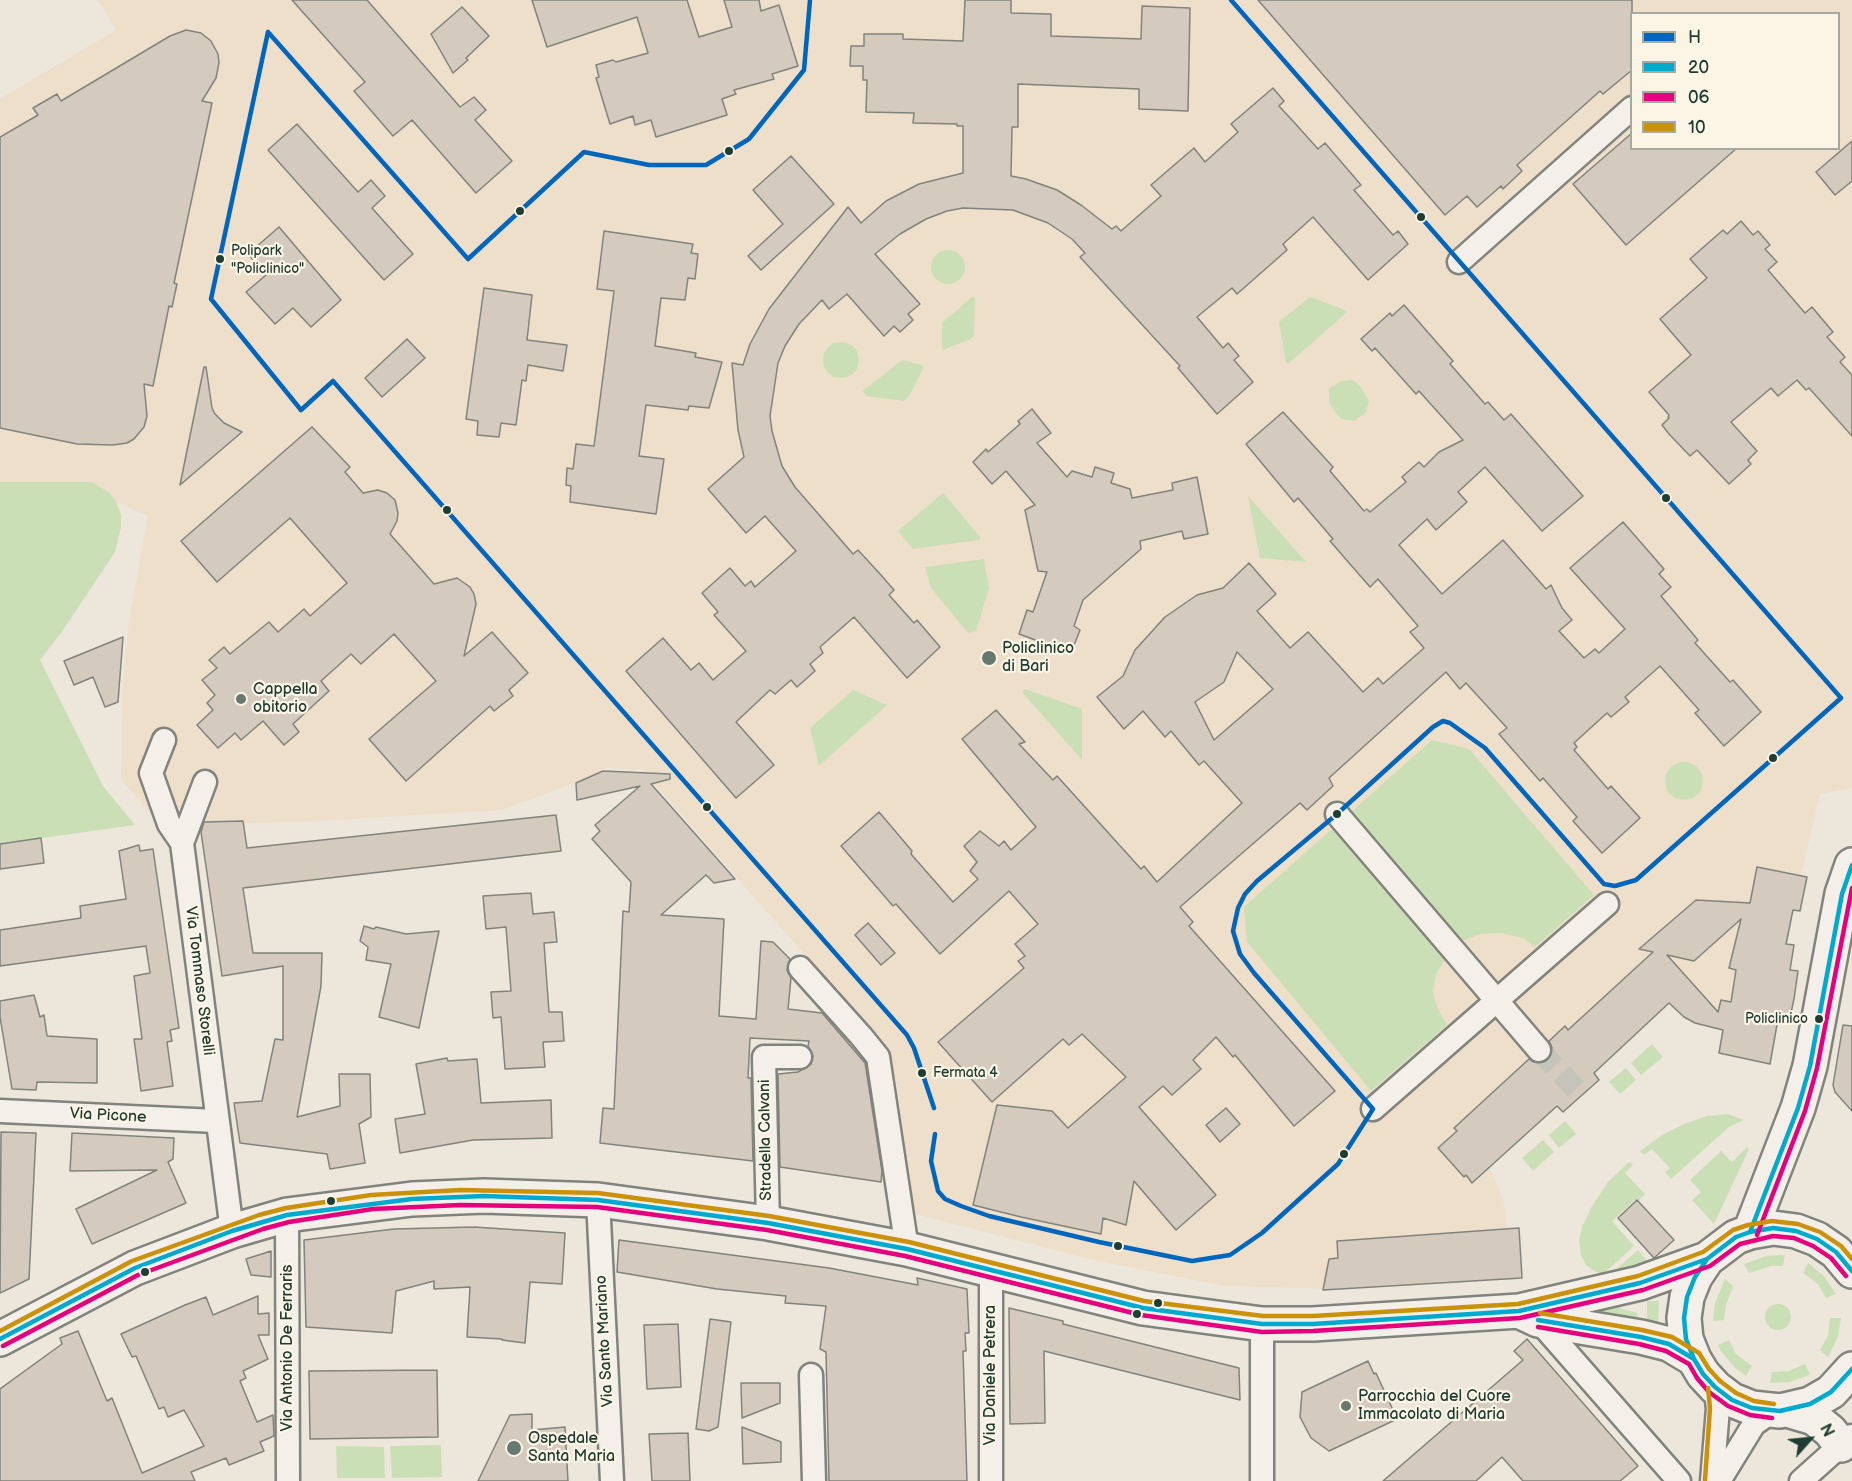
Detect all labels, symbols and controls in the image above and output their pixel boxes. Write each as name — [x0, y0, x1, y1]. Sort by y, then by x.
legend — [1630, 12, 1840, 150]
text: H — [1688, 27, 1701, 48]
text: 20 — [1688, 57, 1709, 78]
text: 06 — [1688, 87, 1710, 108]
text: 10 — [1688, 117, 1706, 138]
unlabelled marker — [723, 145, 735, 157]
unlabelled marker — [514, 205, 526, 217]
unlabelled marker — [1415, 211, 1427, 223]
place label: Polipark "Policlinico" — [231, 243, 304, 276]
marker: Polipark "Policlinico" — [214, 253, 226, 265]
unlabelled marker — [1660, 492, 1672, 504]
unlabelled marker — [441, 504, 453, 516]
place label: Policlinico di Bari — [1002, 639, 1074, 677]
marker: Policlinico di Bari — [980, 649, 998, 667]
place label: Cappella obitorio — [253, 680, 318, 718]
marker: Cappella obitorio — [234, 692, 248, 706]
unlabelled marker — [1767, 752, 1779, 764]
unlabelled marker — [701, 801, 713, 813]
unlabelled marker — [1331, 808, 1343, 820]
street label: Via Tommaso Storelli — [180, 905, 218, 1057]
place label: Policlinico — [1745, 1011, 1808, 1027]
marker: Policlinico — [1813, 1013, 1825, 1025]
place label: Fermata 4 — [933, 1065, 998, 1081]
marker: Fermata 4 — [916, 1067, 928, 1079]
street label: Stradella Calvani — [755, 1079, 777, 1201]
street label: Via Picone — [69, 1104, 147, 1128]
unlabelled marker — [1338, 1148, 1350, 1160]
unlabelled marker — [325, 1195, 337, 1207]
unlabelled marker — [1112, 1240, 1124, 1252]
street label: Via Antonio De Ferraris — [278, 1264, 298, 1432]
unlabelled marker — [139, 1266, 151, 1278]
street label: Via Santo Mariano — [592, 1275, 618, 1407]
unlabelled marker — [1152, 1297, 1164, 1309]
street label: Via Daniele Petrera — [981, 1305, 1001, 1445]
unlabelled marker — [1131, 1308, 1143, 1320]
place label: Parrocchia del Cuore Immacolato di Maria — [1358, 1387, 1511, 1425]
marker: Parrocchia del Cuore Immacolato di Maria — [1339, 1399, 1353, 1413]
north arrow — [1780, 1409, 1840, 1469]
text: N — [1815, 1421, 1838, 1440]
place label: Ospedale Santa Maria — [528, 1429, 615, 1467]
marker: Ospedale Santa Maria — [505, 1439, 523, 1457]

